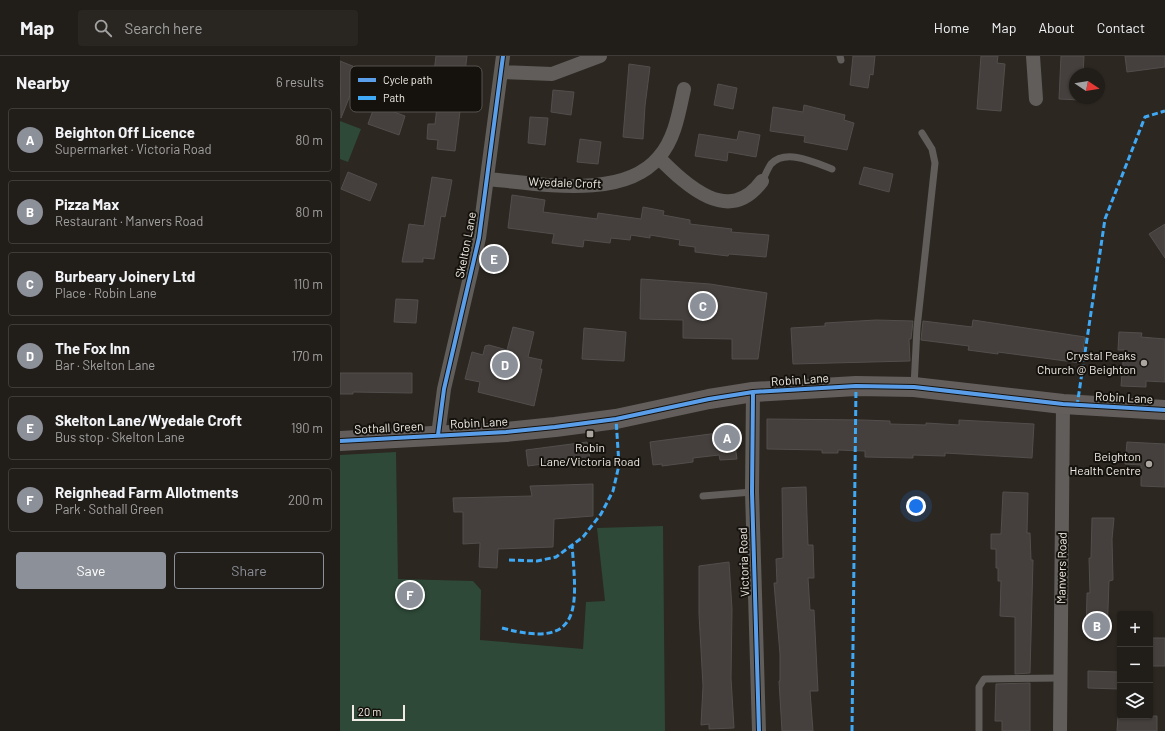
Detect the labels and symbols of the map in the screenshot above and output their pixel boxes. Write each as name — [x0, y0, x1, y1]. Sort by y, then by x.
legend — [350, 66, 482, 112]
north arrow — [1069, 68, 1105, 104]
text: Cycle path — [383, 73, 433, 86]
text: Path — [383, 91, 405, 104]
street label: Wyedale Croft — [528, 174, 602, 190]
street label: Skelton Lane — [452, 210, 478, 279]
pin: E — [481, 244, 507, 274]
pin: C — [690, 291, 716, 321]
place label: Crystal Peaks Church @ Beighton — [1037, 348, 1136, 376]
pin: D — [492, 350, 518, 380]
marker: Crystal Peaks Church @ Beighton — [1139, 358, 1149, 368]
street label: Robin Lane — [770, 370, 829, 388]
street label: Robin Lane — [1095, 388, 1153, 406]
street label: Robin Lane — [450, 413, 508, 431]
street label: Sothall Green — [354, 418, 424, 436]
pin: A — [714, 423, 740, 453]
marker: Robin Lane/Victoria Road — [585, 429, 595, 439]
place label: Robin Lane/Victoria Road — [540, 440, 640, 468]
place label: Beighton Health Centre — [1069, 449, 1141, 477]
marker: Beighton Health Centre — [1144, 459, 1154, 469]
your location — [906, 496, 926, 516]
street label: Victoria Road — [735, 527, 751, 597]
street label: Manvers Road — [1053, 532, 1069, 604]
pin: F — [397, 580, 423, 610]
pin: B — [1084, 611, 1110, 641]
scale bar — [352, 703, 405, 722]

